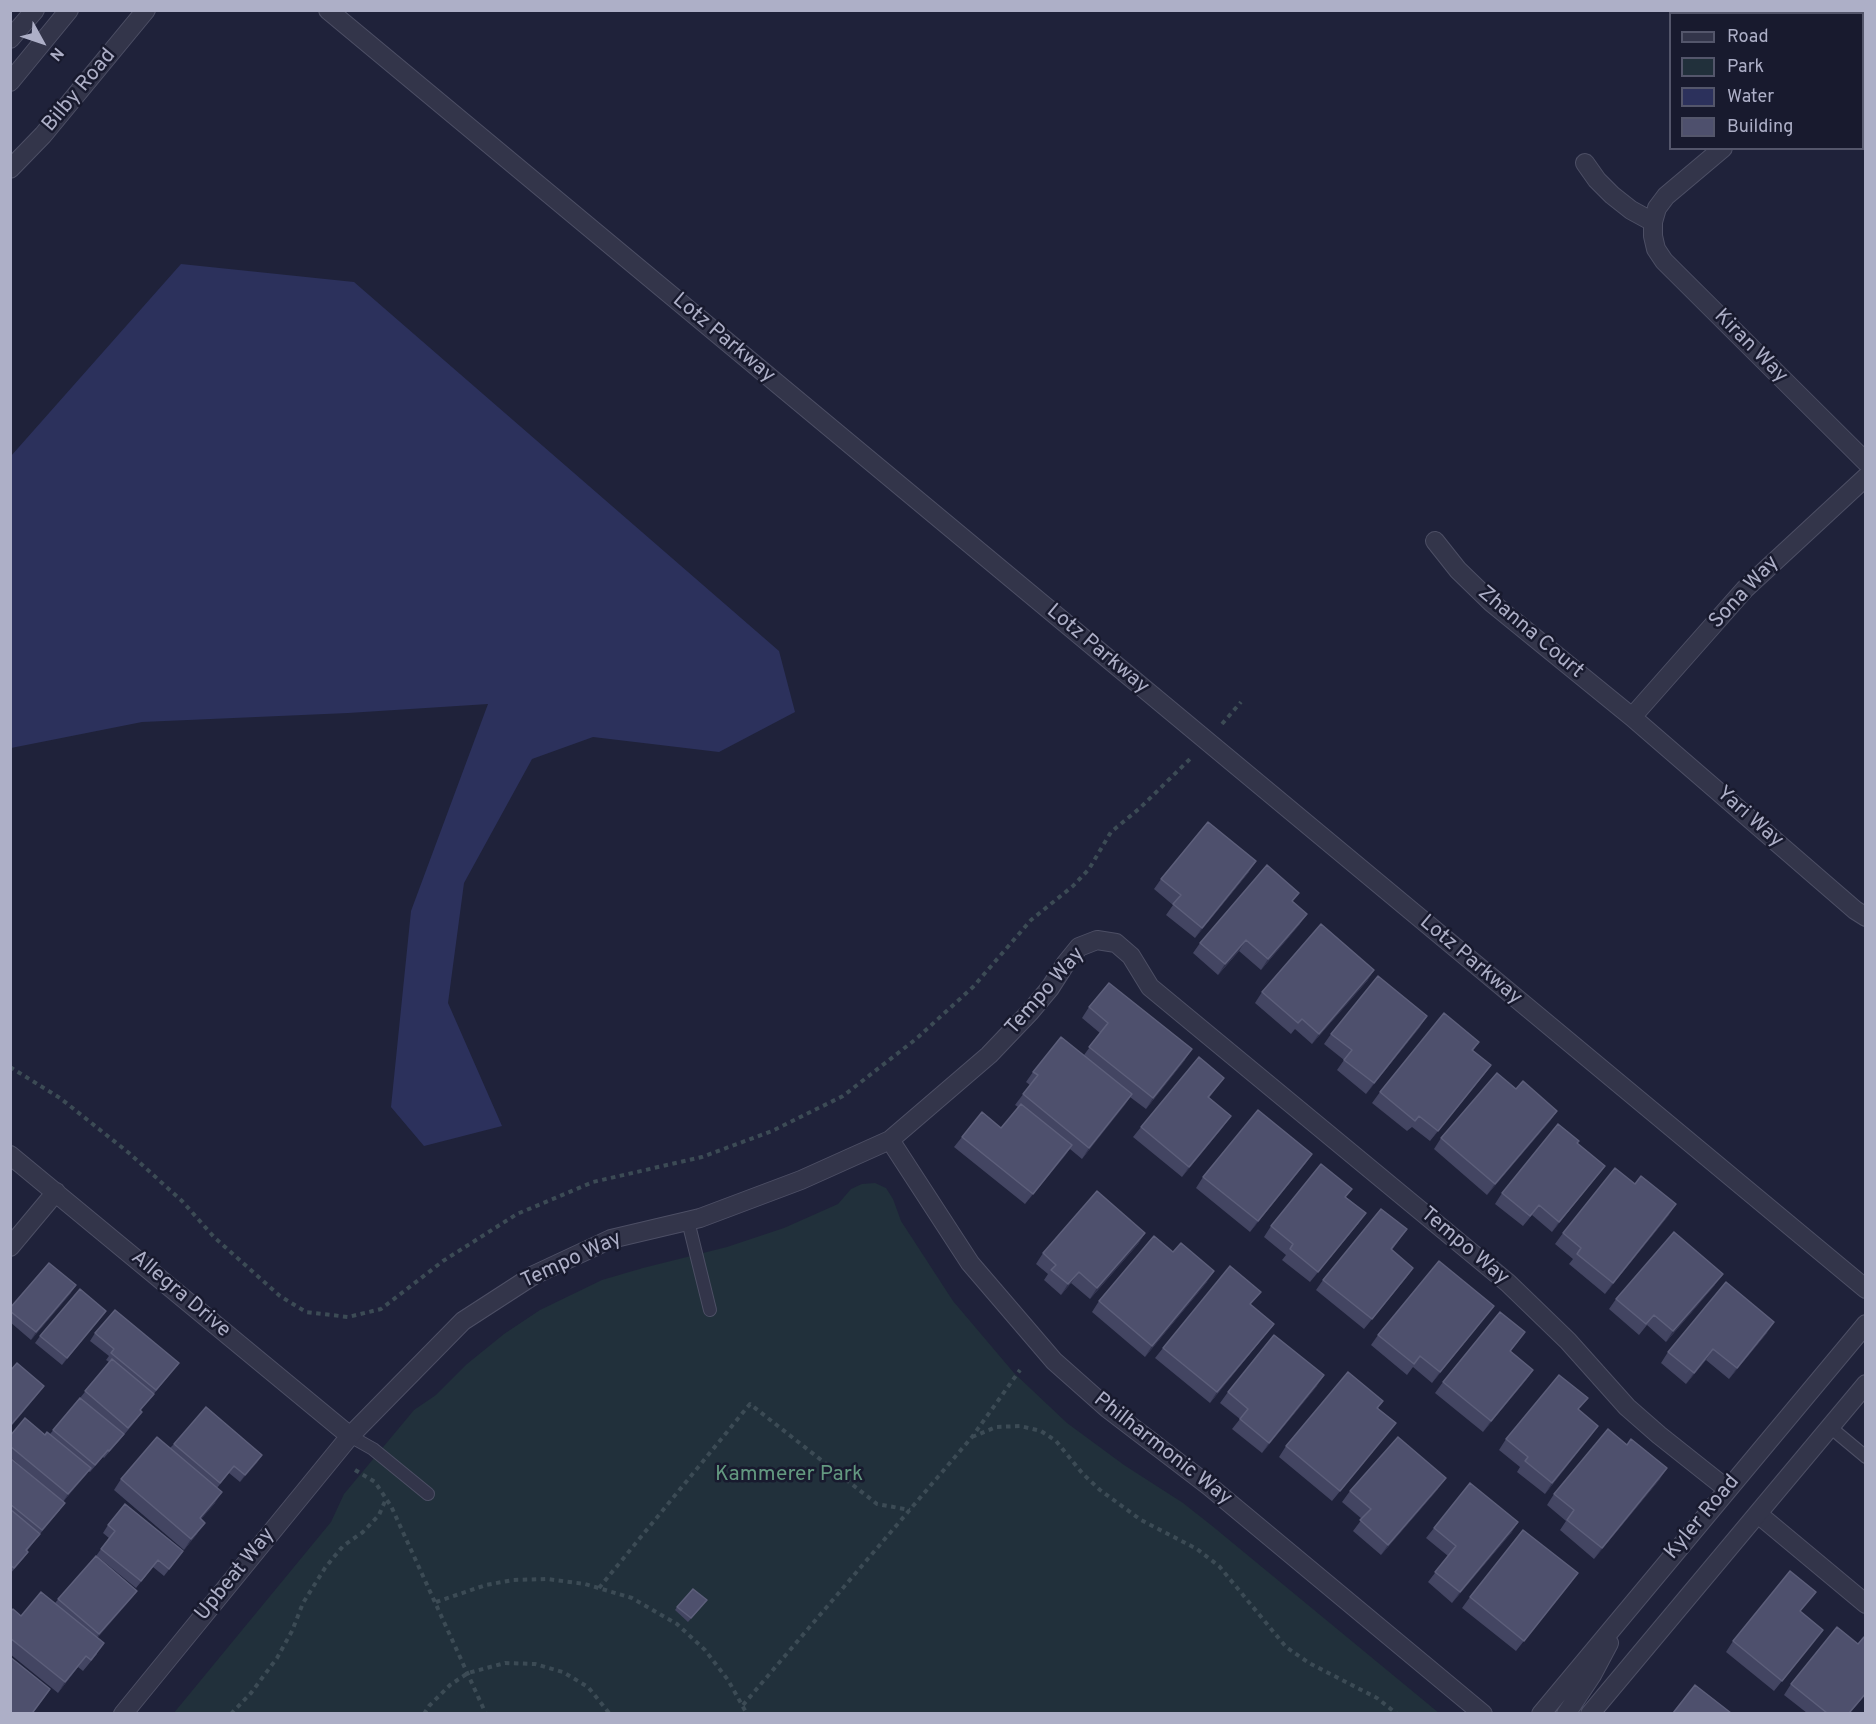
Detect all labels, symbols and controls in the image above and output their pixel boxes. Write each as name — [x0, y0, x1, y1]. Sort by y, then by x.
north arrow — [12, 12, 72, 72]
legend — [1669, 12, 1864, 150]
text: Road — [1727, 26, 1769, 49]
text: N — [44, 43, 67, 64]
street label: Bilby Road — [38, 44, 122, 138]
text: Park — [1727, 56, 1764, 79]
text: Water — [1727, 86, 1774, 109]
text: Building — [1727, 116, 1793, 139]
street label: Lotz Parkway — [666, 289, 780, 389]
street label: Kiran Way — [1708, 305, 1792, 389]
street label: Sona Way — [1705, 551, 1785, 635]
street label: Zhanna Court — [1472, 581, 1588, 685]
street label: Lotz Parkway — [1040, 600, 1154, 700]
street label: Yari Way — [1710, 782, 1788, 854]
street label: Lotz Parkway — [1413, 911, 1527, 1011]
street label: Tempo Way — [1001, 943, 1091, 1041]
street label: Tempo Way — [1415, 1203, 1513, 1291]
street label: Tempo Way — [518, 1227, 626, 1295]
street label: Allegra Drive — [125, 1246, 235, 1344]
street label: Philharmonic Way — [1088, 1388, 1236, 1512]
park label: Kammerer Park — [715, 1463, 863, 1489]
street label: Kyler Road — [1660, 1471, 1746, 1565]
street label: Upbeat Way — [191, 1523, 281, 1627]

